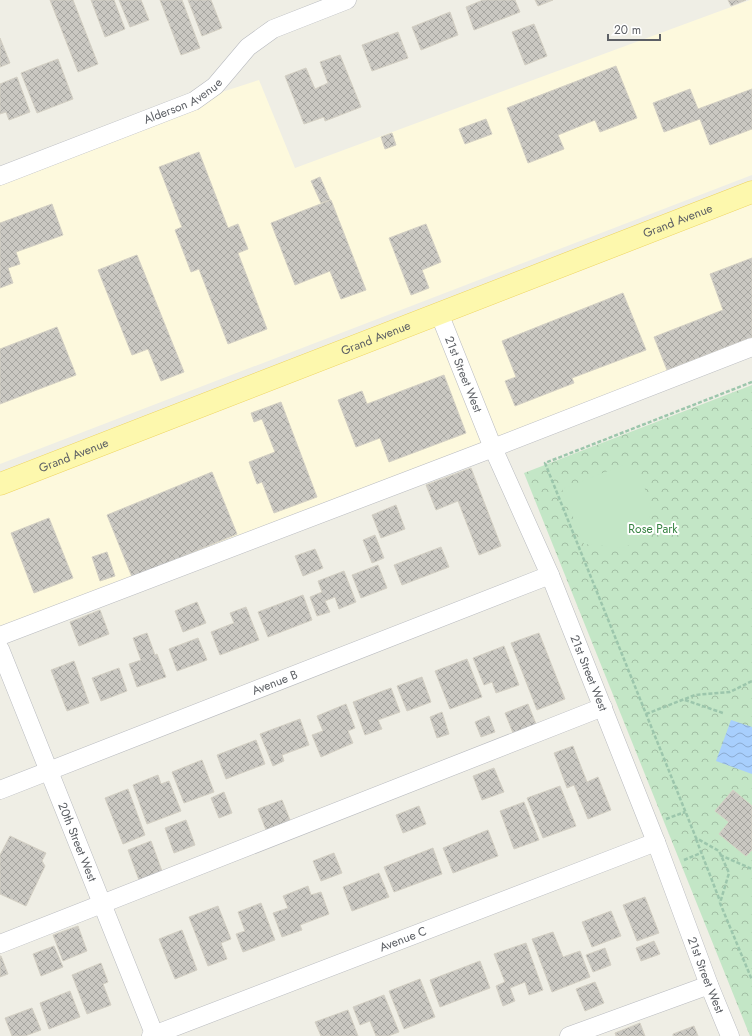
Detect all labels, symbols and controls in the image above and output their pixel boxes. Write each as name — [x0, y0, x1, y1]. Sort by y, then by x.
scale bar — [608, 16, 660, 42]
text: 20 m — [614, 21, 641, 39]
street label: Alderson Avenue — [141, 74, 227, 129]
street label: Grand Avenue — [640, 199, 715, 243]
street label: Grand Avenue — [338, 316, 413, 360]
street label: 21st Street West — [440, 333, 487, 415]
street label: Grand Avenue — [36, 434, 111, 477]
park label: Rose Park — [628, 520, 678, 538]
street label: 21st Street West — [566, 632, 612, 714]
street label: Avenue B — [249, 665, 301, 700]
street label: 20th Street West — [53, 800, 101, 885]
street label: Avenue C — [377, 922, 429, 956]
street label: 21st Street West — [683, 934, 729, 1016]

